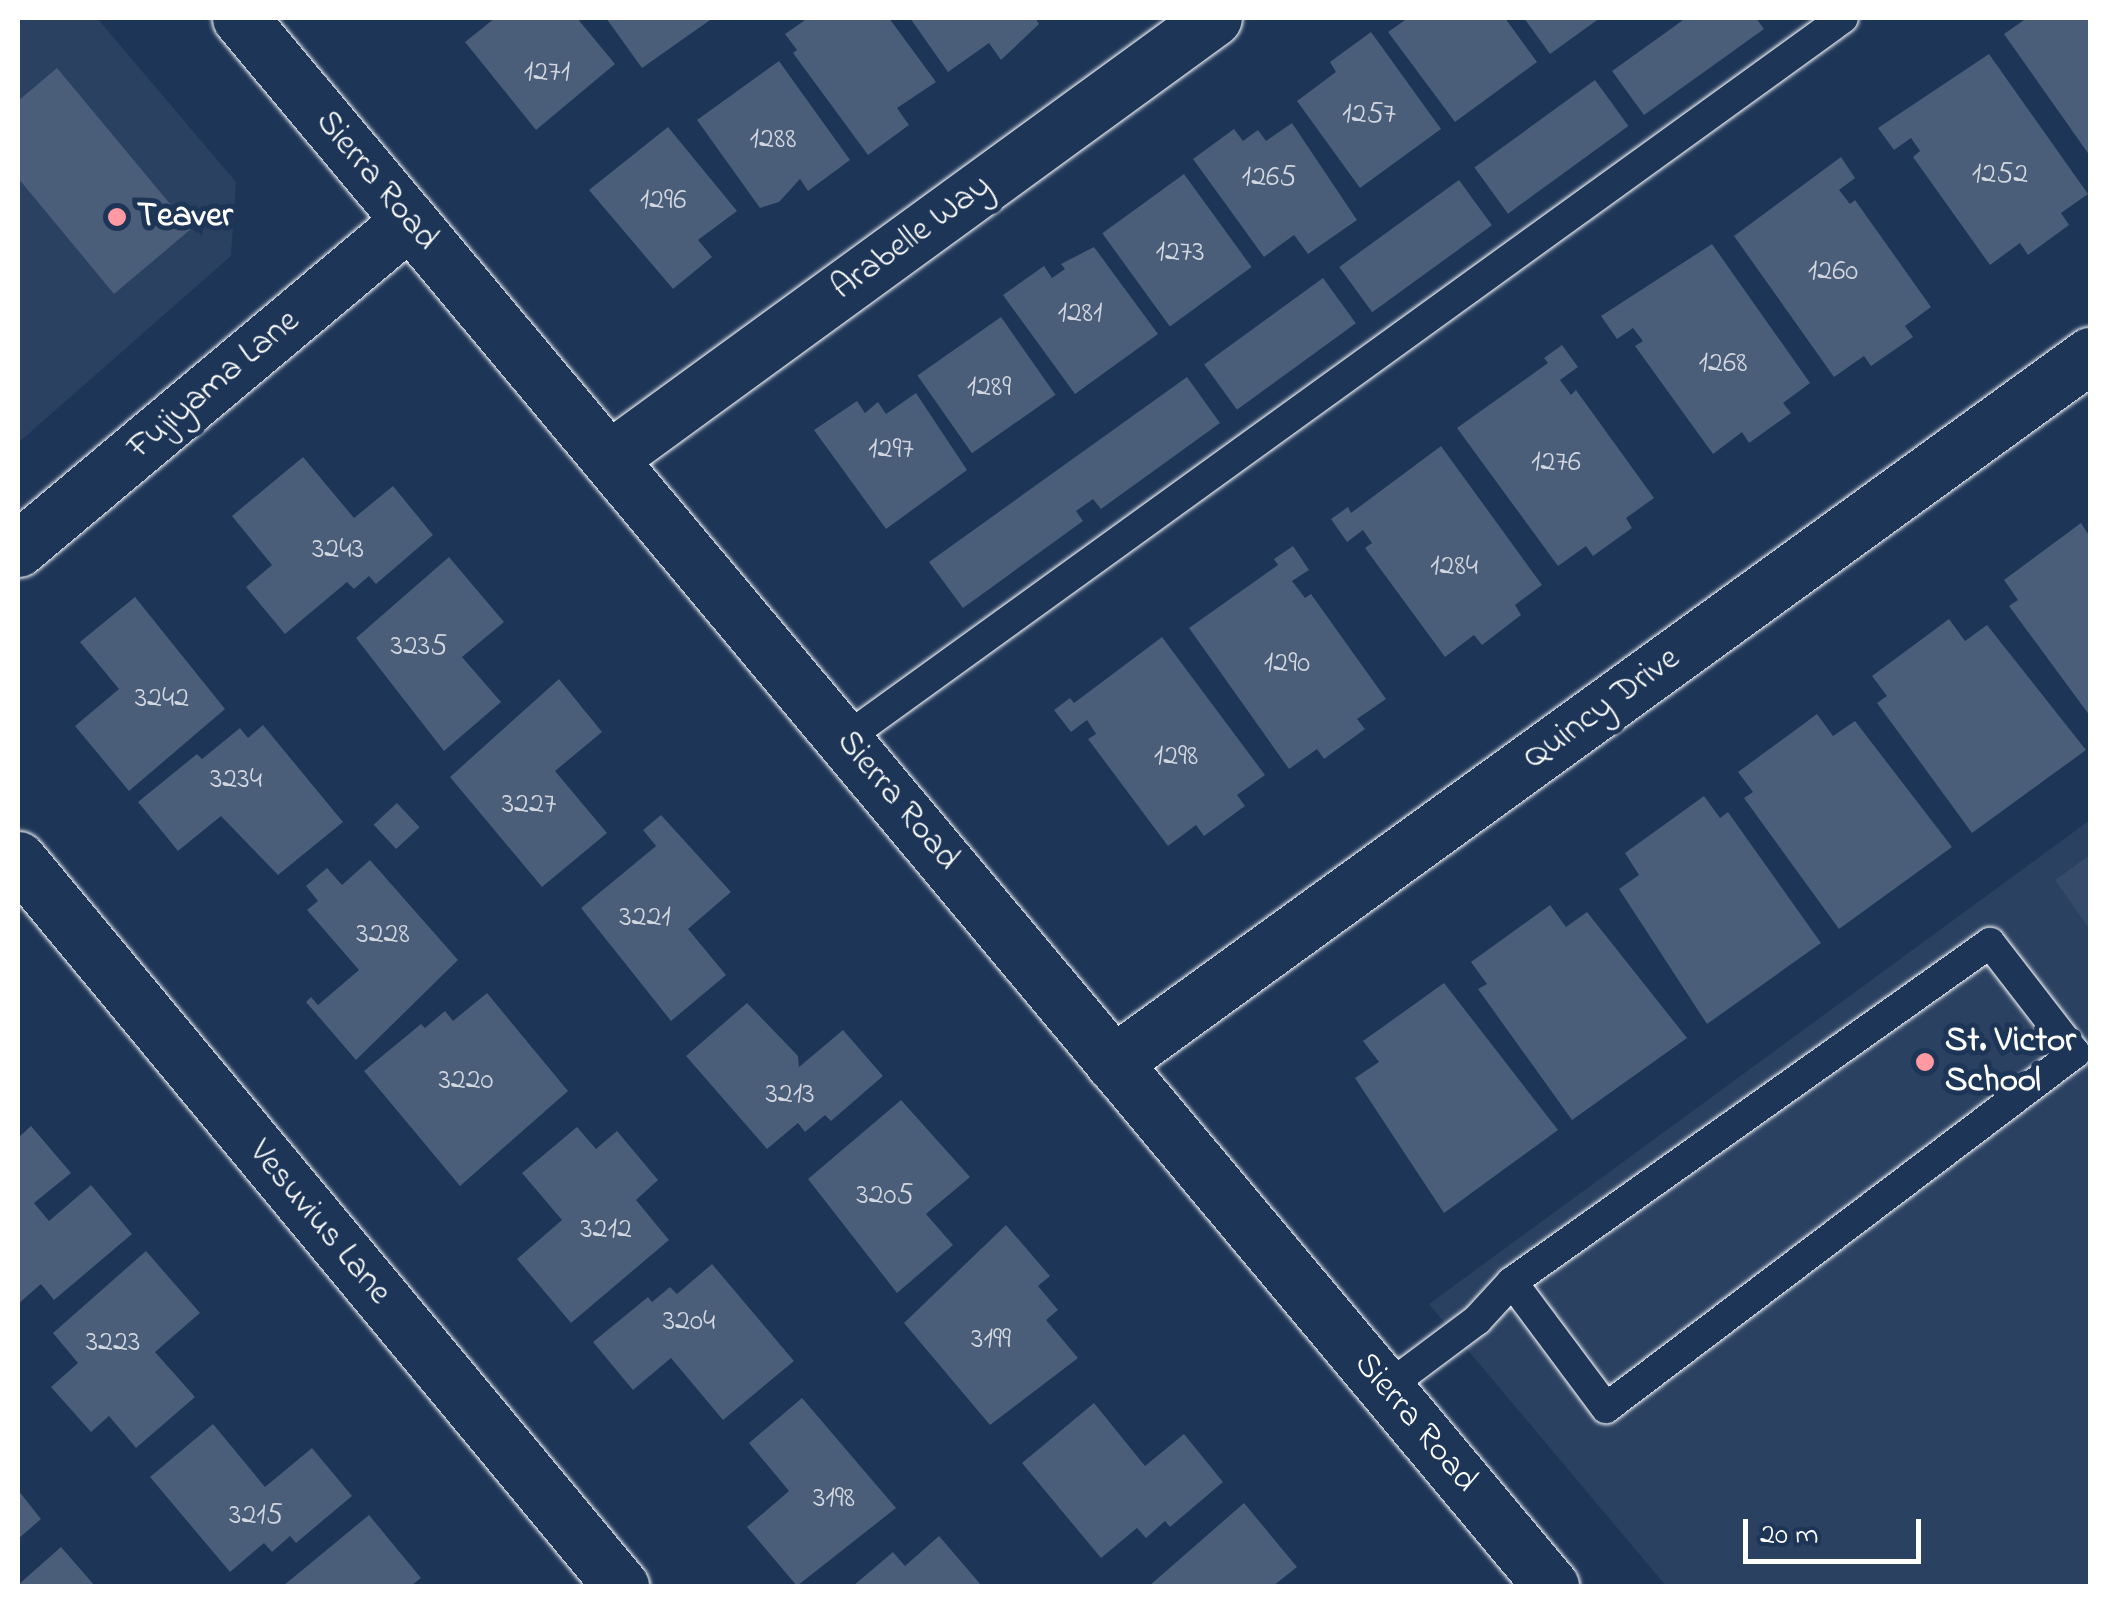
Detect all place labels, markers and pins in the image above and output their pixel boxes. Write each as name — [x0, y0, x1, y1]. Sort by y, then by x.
place label: Teaver — [137, 196, 233, 238]
marker: Teaver — [106, 206, 128, 228]
place label: St. Victor School — [1945, 1021, 2076, 1103]
marker: St. Victor School — [1914, 1051, 1936, 1073]

